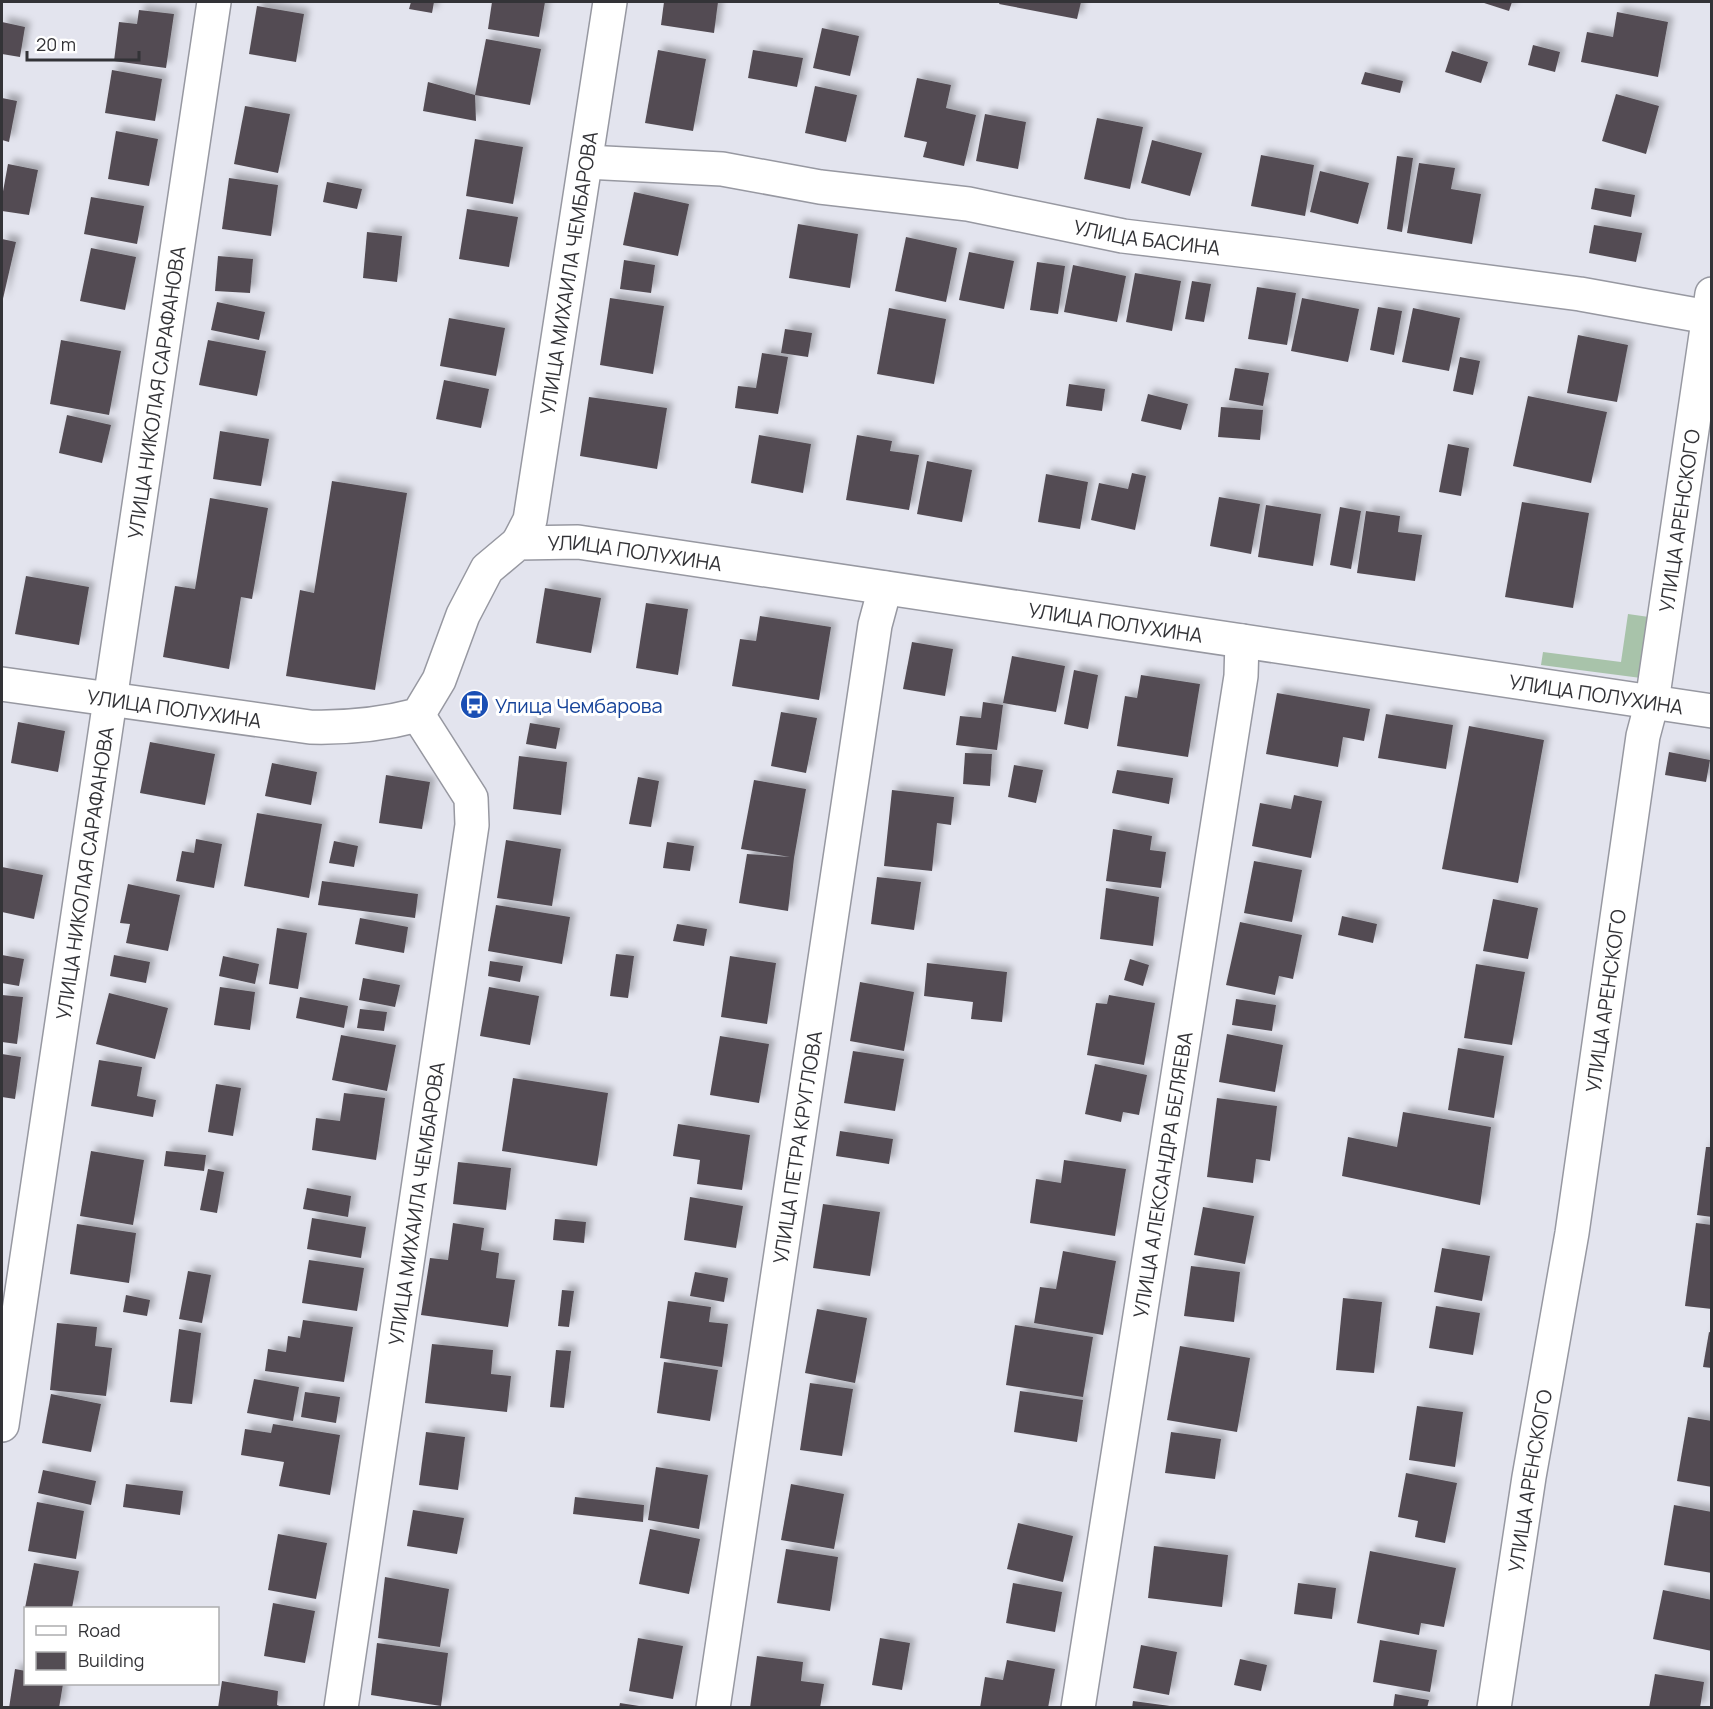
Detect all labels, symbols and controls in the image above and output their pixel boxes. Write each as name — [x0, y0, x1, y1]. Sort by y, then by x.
scale bar — [27, 24, 140, 62]
text: 20 m — [36, 32, 76, 56]
street label: УЛИЦА МИХАИЛА ЧЕМБАРОВА — [533, 129, 603, 417]
street label: УЛИЦА БАСИНА — [1071, 213, 1222, 261]
street label: УЛИЦА НИКОЛАЯ САРАФАНОВА — [121, 244, 191, 541]
street label: УЛИЦА АРЕНСКОГО — [1652, 427, 1705, 614]
street label: УЛИЦА ПОЛУХИНА — [547, 528, 724, 577]
street label: УЛИЦА ПОЛУХИНА — [1027, 596, 1205, 648]
street label: УЛИЦА ПОЛУХИНА — [1507, 667, 1686, 720]
street label: УЛИЦА ПОЛУХИНА — [85, 683, 264, 734]
bus stop icon: Улица Чембарова — [458, 689, 490, 721]
place label: Улица Чембарова — [495, 692, 663, 719]
street label: УЛИЦА НИКОЛАЯ САРАФАНОВА — [49, 724, 119, 1021]
street label: УЛИЦА АРЕНСКОГО — [1579, 907, 1632, 1094]
street label: УЛИЦА ПЕТРА КРУГЛОВА — [766, 1029, 828, 1266]
street label: УЛИЦА АЛЕКСАНДРА БЕЛЯЕВА — [1126, 1029, 1198, 1320]
street label: УЛИЦА МИХАИЛА ЧЕМБАРОВА — [381, 1060, 450, 1347]
street label: УЛИЦА АРЕНСКОГО — [1501, 1387, 1558, 1574]
legend — [24, 1607, 219, 1685]
text: Road — [78, 1618, 121, 1642]
text: Building — [78, 1648, 144, 1672]

